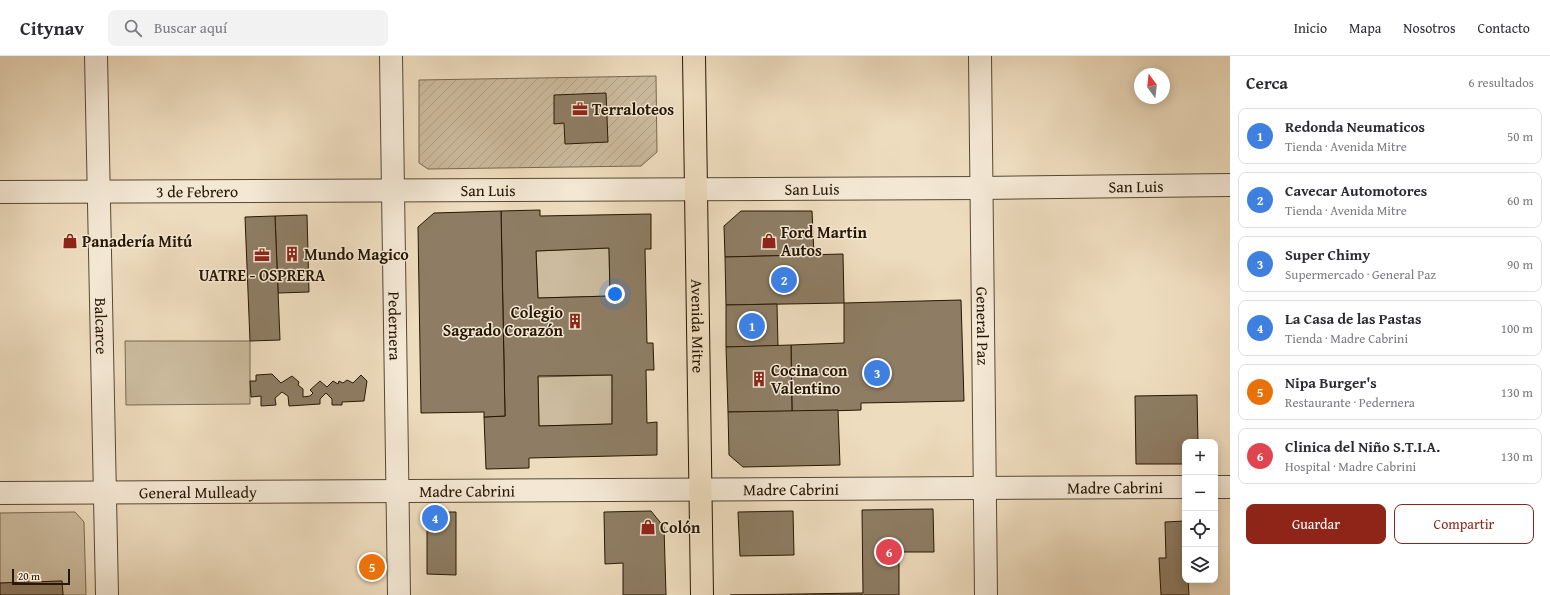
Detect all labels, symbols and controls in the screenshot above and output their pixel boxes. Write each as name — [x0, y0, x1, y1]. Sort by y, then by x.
search box — [108, 10, 388, 46]
text: Citynav — [20, 14, 84, 42]
icon: search — [122, 17, 144, 39]
text: Buscar aquí — [154, 17, 227, 38]
text: Inicio — [1294, 18, 1327, 38]
text: Mapa — [1349, 18, 1381, 38]
text: Nosotros — [1403, 18, 1456, 38]
text: Contacto — [1478, 18, 1530, 38]
north arrow — [1134, 68, 1170, 104]
text: Cerca — [1246, 70, 1288, 95]
text: 6 resultados — [1468, 73, 1534, 92]
place label: Terraloteos — [592, 97, 674, 121]
office icon: Terraloteos — [571, 100, 589, 118]
text: Redonda Neumaticos — [1285, 116, 1425, 137]
text: 1 — [1257, 127, 1263, 146]
text: 50 m — [1507, 127, 1533, 146]
text: Tienda · Avenida Mitre — [1285, 137, 1407, 156]
street label: San Luis — [1108, 174, 1164, 198]
street label: San Luis — [784, 177, 840, 201]
street label: San Luis — [460, 178, 516, 202]
street label: 3 de Febrero — [156, 179, 238, 203]
text: Cavecar Automotores — [1285, 180, 1427, 201]
text: 2 — [1257, 191, 1263, 210]
text: 60 m — [1507, 191, 1533, 210]
text: Tienda · Avenida Mitre — [1285, 201, 1407, 220]
place label: Ford Martin Autos — [781, 220, 867, 262]
place label: Panadería Mitú — [82, 229, 193, 253]
shop icon: Panadería Mitú — [61, 232, 79, 250]
shop icon: Ford Martin Autos — [760, 232, 778, 250]
place label: Mundo Magico — [304, 242, 409, 266]
text: Super Chimy — [1285, 244, 1370, 265]
building icon: Mundo Magico — [283, 245, 301, 263]
office icon: UATRE - OSPRERA — [253, 246, 271, 264]
text: 3 — [1257, 255, 1263, 274]
text: 90 m — [1507, 255, 1533, 274]
place label: UATRE - OSPRERA — [199, 263, 326, 287]
pin: 2 — [771, 265, 797, 295]
text: Supermercado · General Paz — [1285, 265, 1436, 284]
street label: Avenida Mitre — [685, 279, 711, 373]
your location — [605, 284, 625, 304]
street label: General Paz — [971, 287, 995, 365]
street label: Pedernera — [382, 291, 408, 361]
street label: Balcarce — [89, 297, 114, 355]
place label: Colegio Sagrado Corazón — [443, 300, 564, 342]
text: La Casa de las Pastas — [1285, 308, 1421, 329]
pin: 1 — [739, 311, 765, 341]
building icon: Colegio Sagrado Corazón — [566, 312, 584, 330]
text: 4 — [1257, 319, 1263, 338]
text: 100 m — [1501, 319, 1533, 338]
text: Tienda · Madre Cabrini — [1285, 329, 1408, 348]
place label: Cocina con Valentino — [771, 358, 848, 400]
pin: 3 — [864, 358, 890, 388]
building icon: Cocina con Valentino — [750, 370, 768, 388]
text: Nipa Burger's — [1285, 372, 1377, 393]
text: 5 — [1257, 383, 1263, 402]
text: 130 m — [1501, 383, 1533, 402]
text: Restaurante · Pedernera — [1285, 393, 1415, 412]
text: Clinica del Niño S.T.I.A. — [1285, 436, 1440, 457]
map controls — [1182, 439, 1218, 583]
button: + — [1182, 439, 1218, 475]
text: 6 — [1257, 447, 1263, 466]
text: 130 m — [1501, 447, 1533, 466]
text: Hospital · Madre Cabrini — [1285, 457, 1416, 476]
street label: Madre Cabrini — [1067, 475, 1163, 500]
button: − — [1182, 475, 1218, 511]
street label: Madre Cabrini — [743, 477, 839, 501]
street label: Madre Cabrini — [419, 478, 515, 503]
street label: General Mulleady — [139, 480, 257, 504]
pin: 4 — [422, 503, 448, 533]
button: Guardar — [1246, 504, 1386, 544]
button: Compartir — [1394, 504, 1534, 544]
button: locate — [1182, 511, 1218, 547]
place label: Colón — [660, 515, 701, 539]
shop icon: Colón — [639, 518, 657, 536]
pin: 6 — [876, 537, 902, 567]
button: layers — [1182, 547, 1218, 583]
pin: 5 — [359, 552, 385, 582]
scale bar — [12, 567, 70, 586]
text: 20 m — [18, 568, 40, 584]

